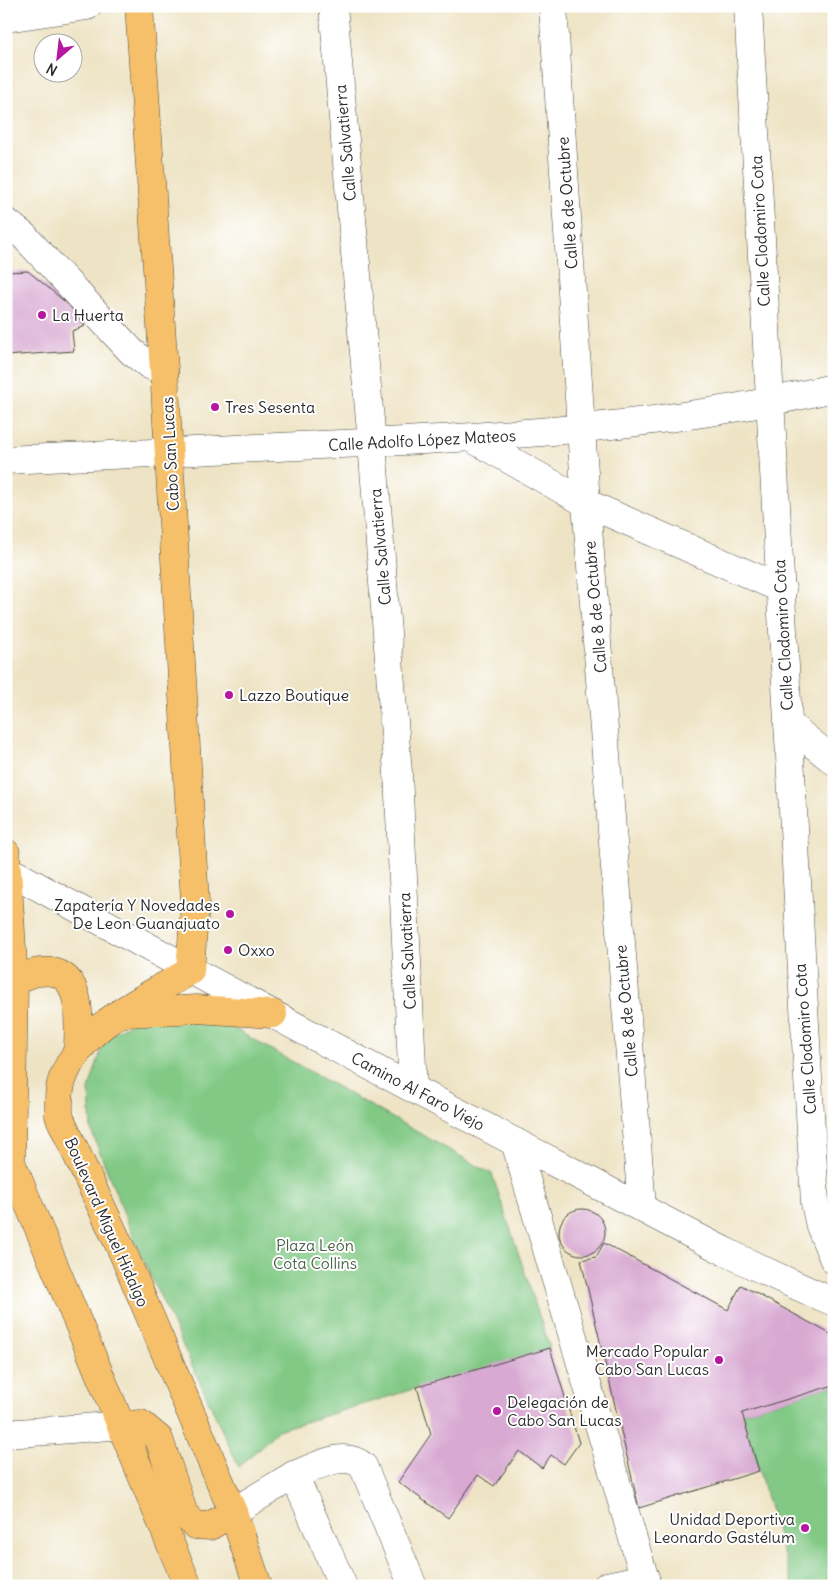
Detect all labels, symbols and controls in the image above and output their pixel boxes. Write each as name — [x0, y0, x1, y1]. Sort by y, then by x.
north arrow — [32, 32, 82, 82]
text: N — [43, 59, 60, 80]
street label: Calle Salvatierra — [330, 84, 360, 202]
street label: Calle 8 de Octubre — [552, 136, 582, 270]
street label: Calle Clodomiro Cota — [746, 155, 774, 307]
place label: La Huerta — [52, 305, 124, 325]
marker: La Huerta — [36, 309, 48, 321]
street label: Cabo San Lucas — [157, 396, 183, 512]
place label: Tres Sesenta — [225, 397, 315, 417]
marker: Tres Sesenta — [209, 401, 221, 413]
street label: Calle Adolfo López Mateos — [328, 425, 516, 455]
street label: Calle Salvatierra — [365, 488, 395, 606]
street label: Calle 8 de Octubre — [579, 540, 611, 674]
street label: Calle Clodomiro Cota — [769, 559, 797, 711]
place label: Lazzo Boutique — [239, 685, 349, 705]
marker: Lazzo Boutique — [223, 689, 235, 701]
street label: Calle Salvatierra — [394, 892, 420, 1010]
place label: Zapatería Y Novedades De Leon Guanajuato — [54, 895, 220, 933]
marker: Zapatería Y Novedades De Leon Guanajuato — [224, 908, 236, 920]
place label: Oxxo — [238, 940, 275, 960]
marker: Oxxo — [222, 944, 234, 956]
street label: Calle 8 de Octubre — [610, 944, 642, 1078]
street label: Calle Clodomiro Cota — [790, 963, 820, 1115]
street label: Camino Al Faro Viejo — [348, 1047, 488, 1135]
street label: Boulevard Miguel Hidalgo — [61, 1134, 153, 1310]
park label: Plaza León Cota Collins — [273, 1235, 357, 1273]
place label: Mercado Popular Cabo San Lucas — [586, 1341, 709, 1379]
marker: Mercado Popular Cabo San Lucas — [713, 1354, 725, 1366]
place label: Delegación de Cabo San Lucas — [507, 1392, 621, 1430]
marker: Delegación de Cabo San Lucas — [491, 1405, 503, 1417]
place label: Unidad Deportiva Leonardo Gastélum — [653, 1509, 795, 1547]
marker: Unidad Deportiva Leonardo Gastélum — [799, 1522, 811, 1534]

